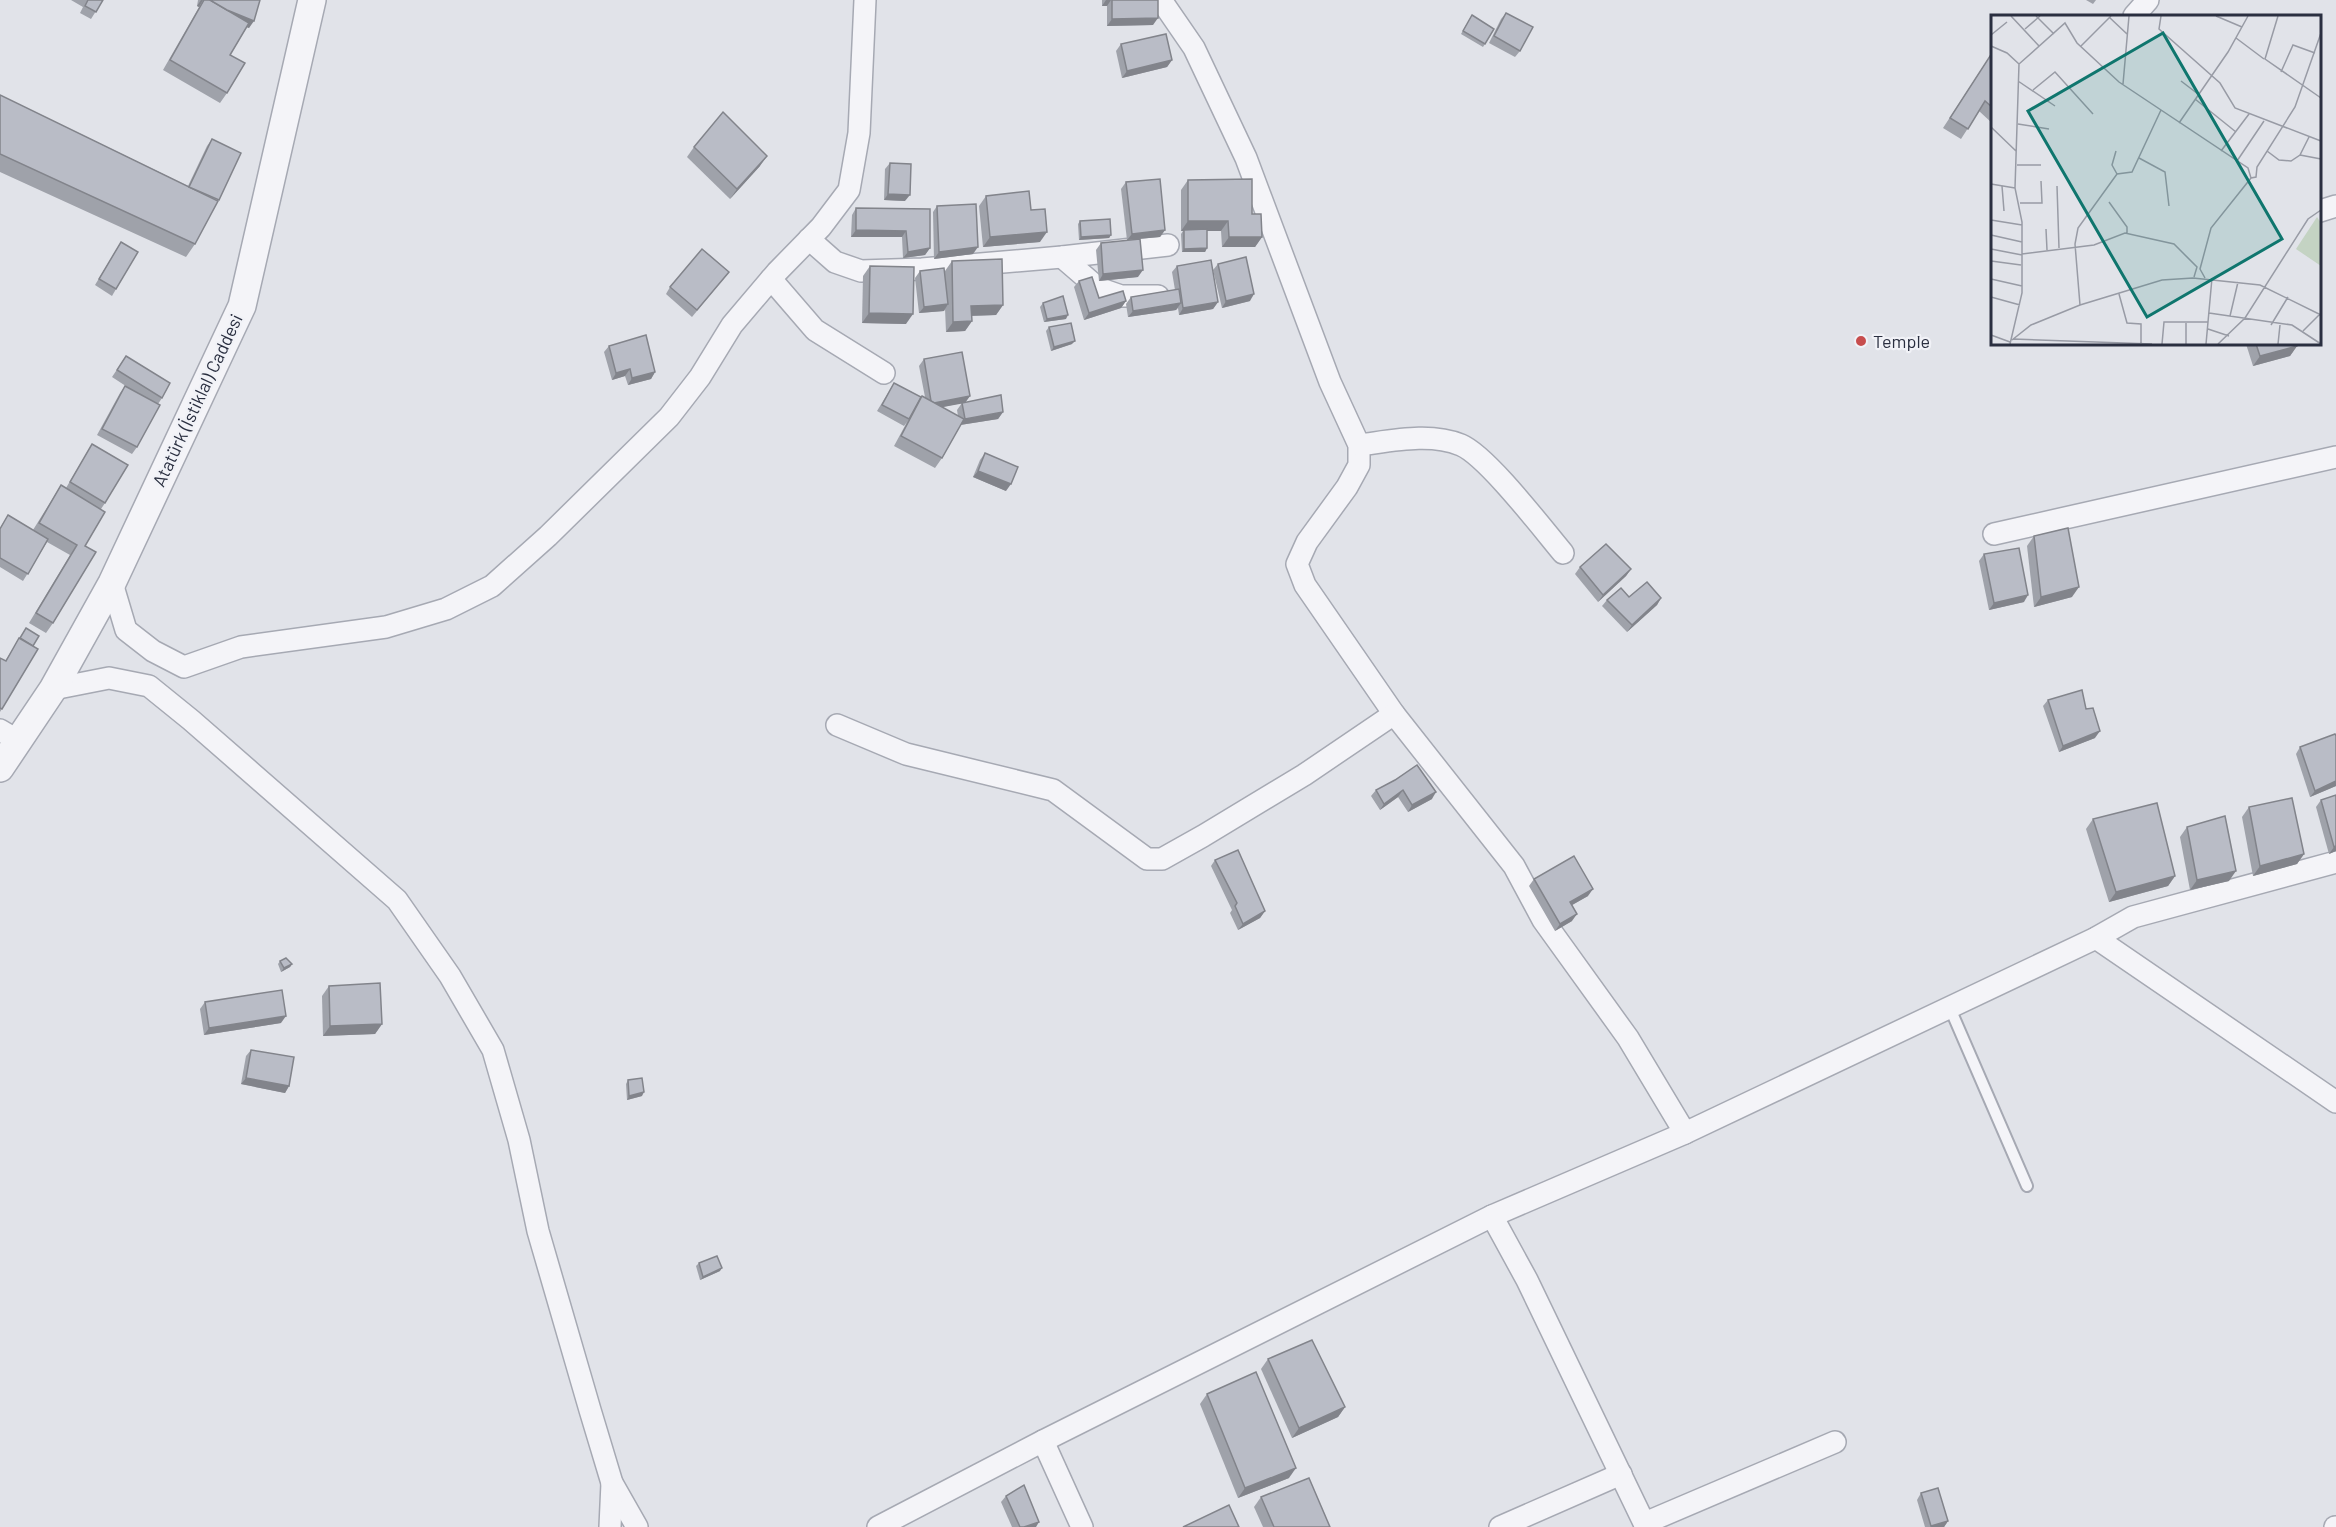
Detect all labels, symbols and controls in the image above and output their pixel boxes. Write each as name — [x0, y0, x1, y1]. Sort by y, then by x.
inset map — [1991, 15, 2321, 345]
street label: Atatürk (İstiklal) Caddesi — [147, 310, 247, 490]
place label: Temple — [1873, 330, 1930, 352]
marker: Temple — [1854, 334, 1868, 348]

